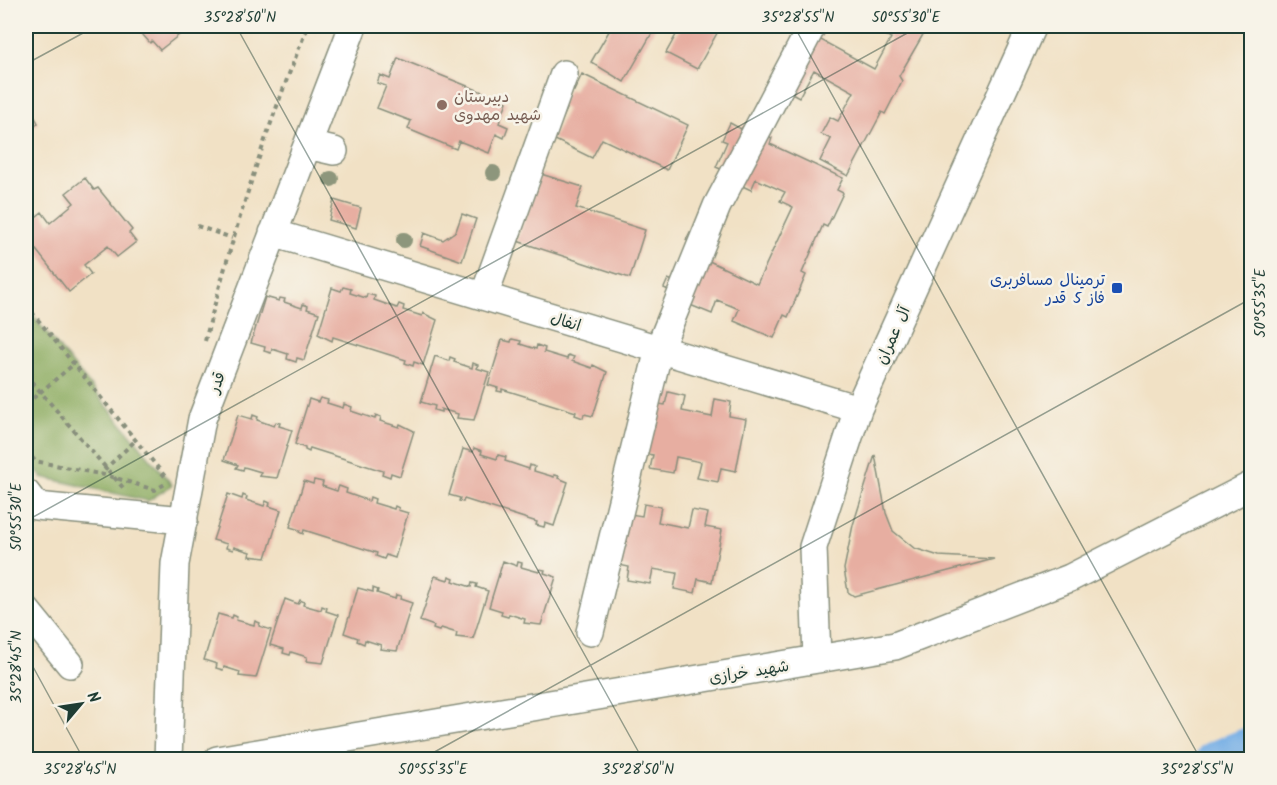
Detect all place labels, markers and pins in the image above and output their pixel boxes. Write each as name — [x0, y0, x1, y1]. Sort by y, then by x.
place label: دبیرستان شهید مهدوی — [454, 85, 541, 128]
marker: دبیرستان شهید مهدوی — [435, 98, 449, 112]
place label: ترمینال مسافربری فاز 5 قدر — [990, 268, 1105, 311]
marker: ترمینال مسافربری فاز 5 قدر — [1110, 281, 1124, 295]

